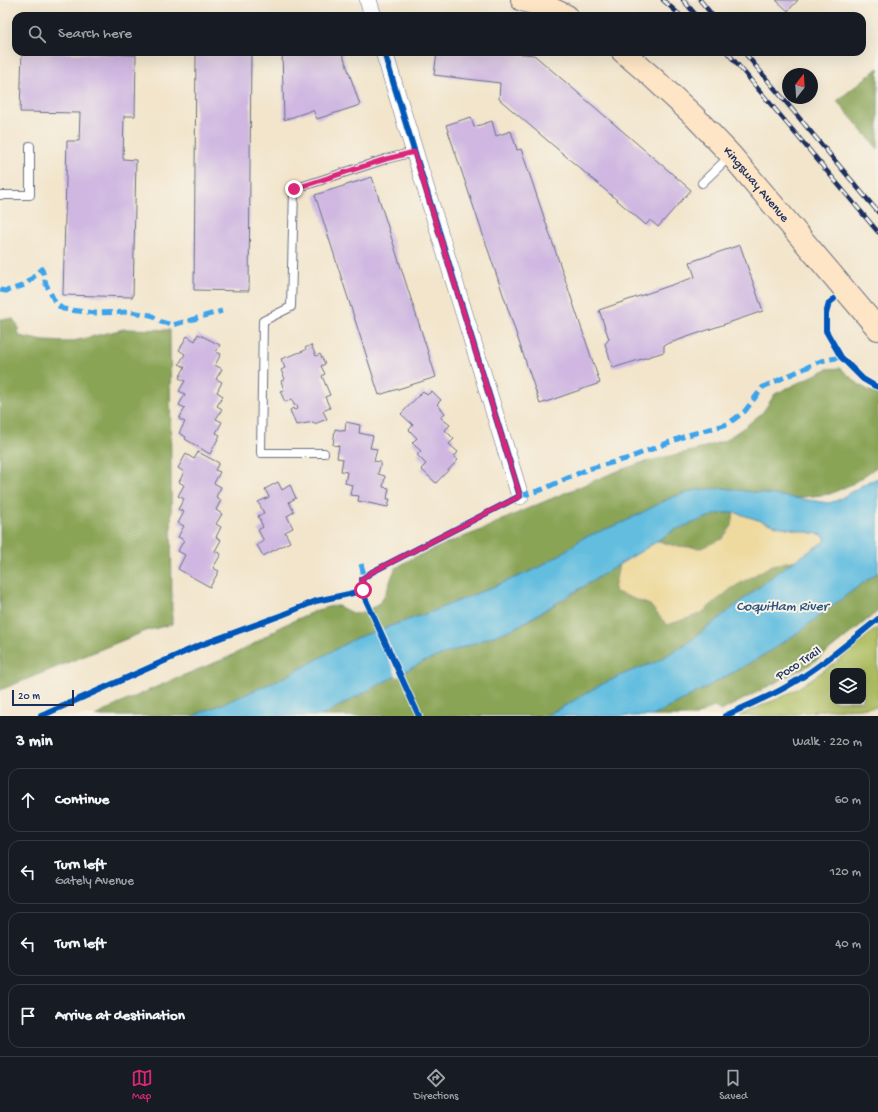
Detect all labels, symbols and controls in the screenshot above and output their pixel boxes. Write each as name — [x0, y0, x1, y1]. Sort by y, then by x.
search box — [12, 12, 866, 56]
icon: search — [26, 23, 48, 45]
text: Search here — [58, 25, 132, 43]
north arrow — [782, 68, 818, 104]
street label: Kingsway Avenue — [720, 144, 792, 226]
route end — [285, 180, 303, 198]
route start — [354, 581, 372, 599]
water label: Coquitlam River — [736, 599, 831, 616]
street label: Poco Trail — [773, 644, 824, 685]
map controls — [830, 668, 866, 704]
button: layers — [830, 668, 866, 704]
scale bar — [12, 688, 74, 707]
text: 20 m — [18, 691, 40, 703]
text: 3 min — [16, 732, 53, 752]
text: Walk · 220 m — [792, 735, 862, 750]
icon: ahead — [17, 789, 39, 811]
text: Continue — [55, 791, 109, 809]
text: 60 m — [835, 793, 861, 808]
text: Turn left — [55, 856, 106, 874]
icon: left — [17, 861, 39, 883]
text: 120 m — [830, 865, 861, 880]
text: Gately Avenue — [55, 874, 134, 889]
icon: left — [17, 933, 39, 955]
text: Turn left — [55, 935, 106, 953]
text: 40 m — [835, 937, 861, 952]
icon: arrive — [17, 1005, 39, 1027]
text: Arrive at destination — [55, 1007, 185, 1025]
tab: Map — [131, 1067, 153, 1103]
tab: Directions — [414, 1067, 458, 1103]
tab: Saved — [719, 1067, 747, 1103]

